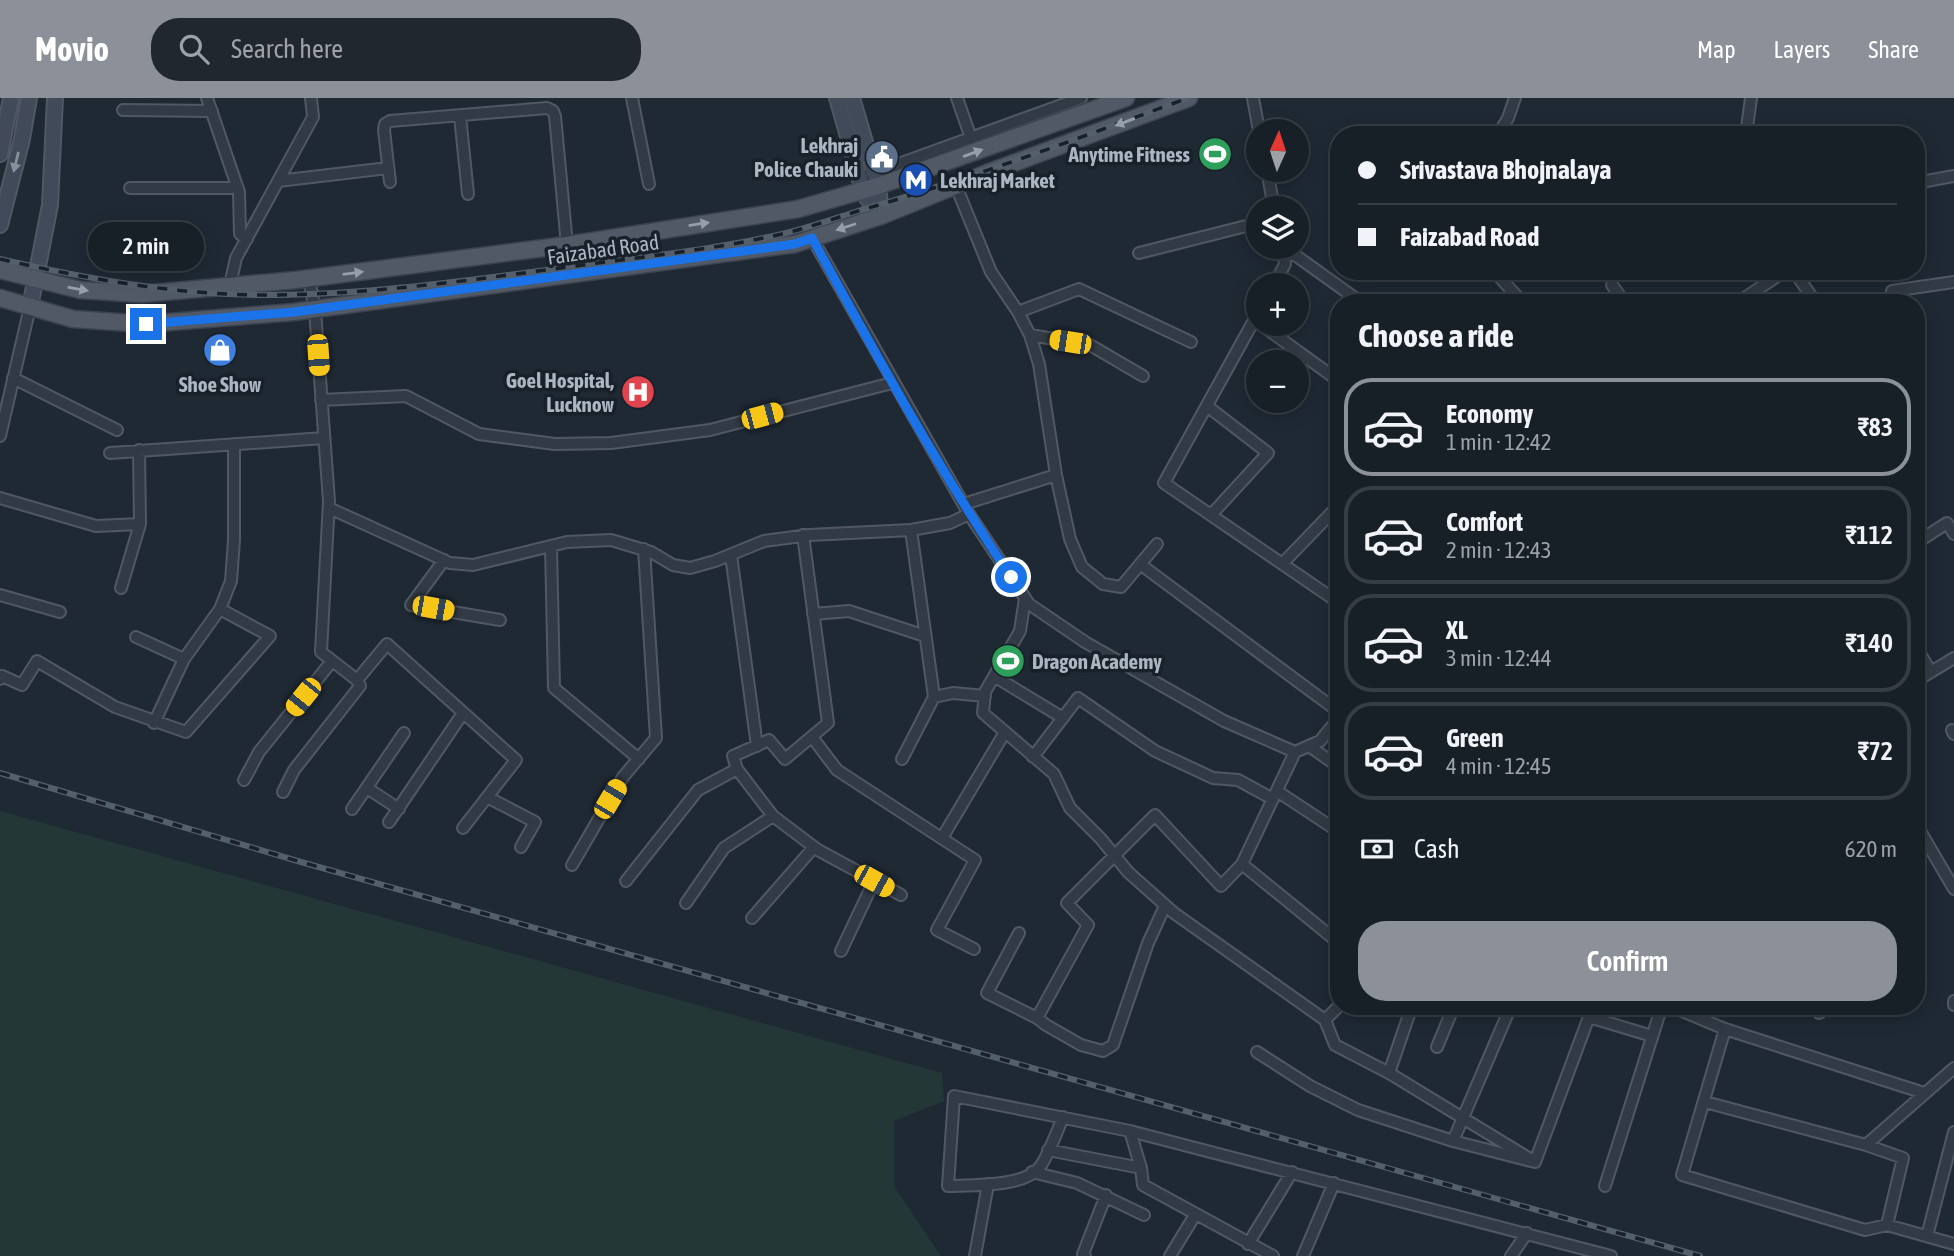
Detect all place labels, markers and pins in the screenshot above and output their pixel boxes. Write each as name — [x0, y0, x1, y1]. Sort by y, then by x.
place label: Lekhraj Police Chauki — [754, 133, 858, 181]
sports icon: Anytime Fitness — [1196, 135, 1234, 173]
public building icon: Lekhraj Police Chauki — [863, 138, 901, 176]
place label: Anytime Fitness — [1068, 142, 1191, 166]
metro station icon: Lekhraj Market — [897, 161, 935, 199]
place label: Lekhraj Market — [940, 168, 1055, 192]
shop icon: Shoe Show — [201, 331, 239, 369]
place label: Goel Hospital, Lucknow — [506, 368, 614, 416]
place label: Shoe Show — [179, 372, 262, 396]
hospital icon: Goel Hospital, Lucknow — [619, 373, 657, 411]
sports icon: Dragon Academy — [989, 642, 1027, 680]
place label: Dragon Academy — [1032, 649, 1162, 673]

